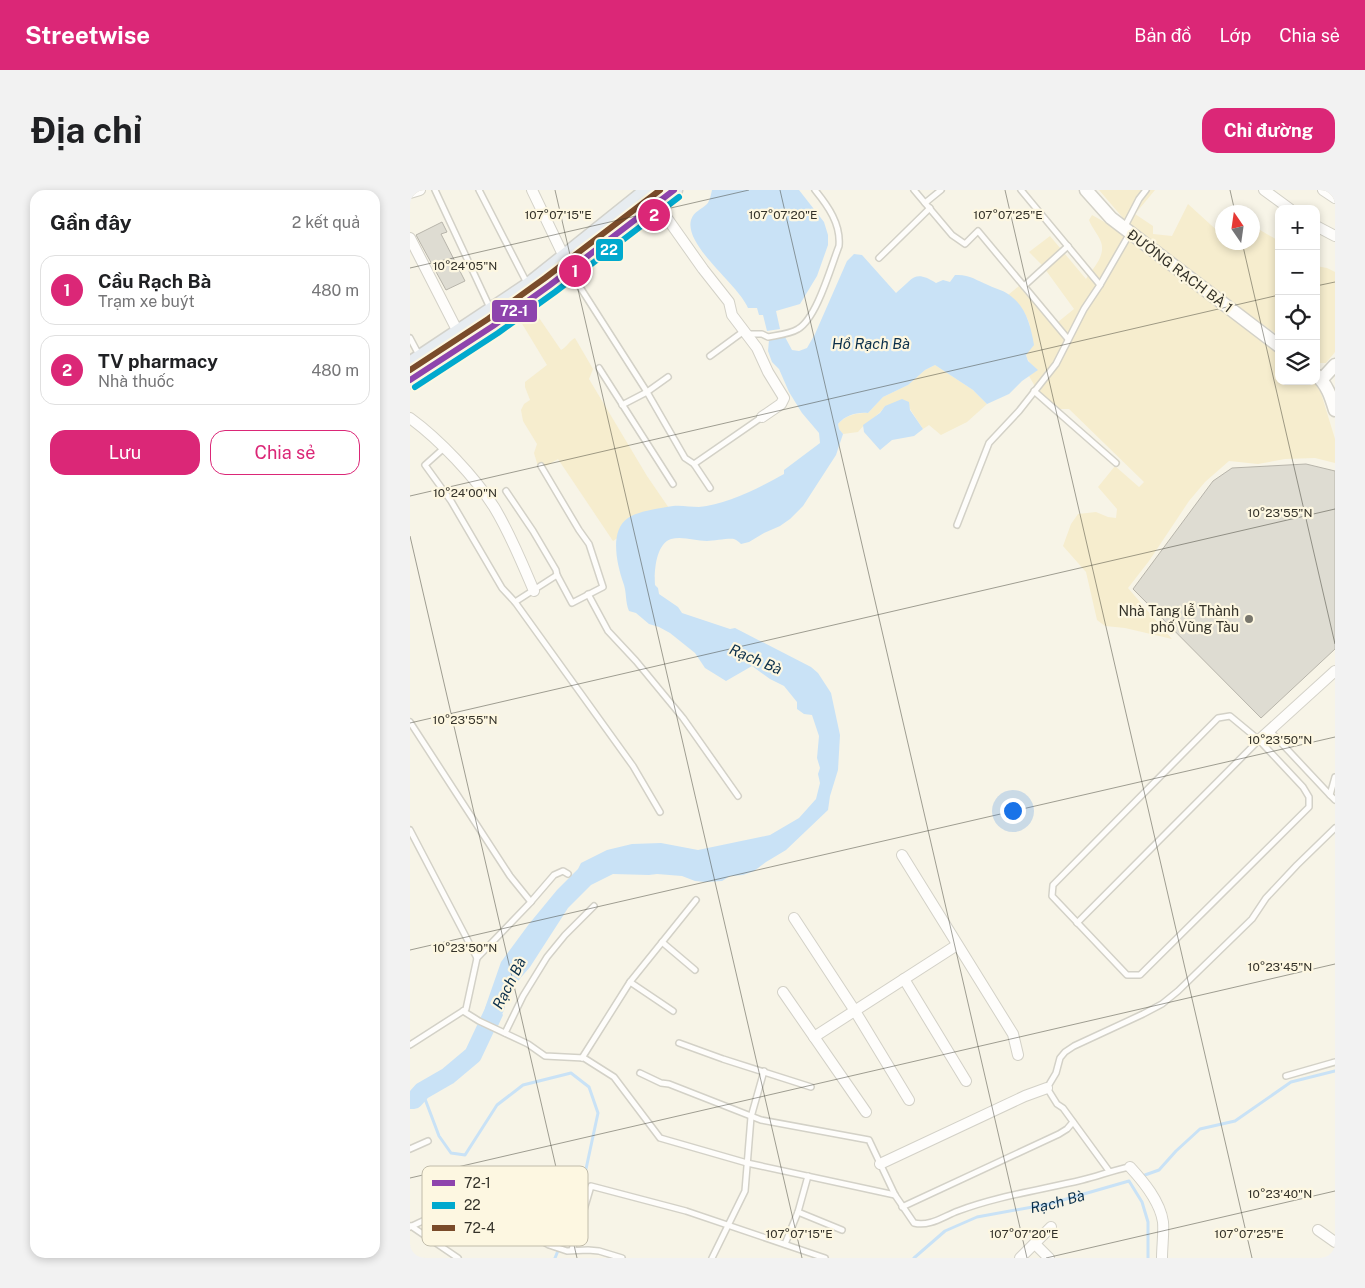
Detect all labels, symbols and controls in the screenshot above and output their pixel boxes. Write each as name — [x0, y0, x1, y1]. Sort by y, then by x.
text: Streetwise — [25, 21, 150, 49]
text: Bản đồ — [1134, 25, 1192, 46]
text: Lớp — [1220, 25, 1251, 46]
text: Chia sẻ — [1279, 25, 1340, 46]
button: Chỉ đường — [1202, 108, 1335, 153]
text: Địa chỉ — [30, 110, 142, 151]
pin: 2 — [638, 196, 670, 234]
north arrow — [1215, 205, 1260, 250]
map controls — [1275, 205, 1320, 385]
button: + — [1275, 205, 1320, 250]
text: 107°07'15"E — [524, 208, 592, 222]
text: 107°07'20"E — [748, 208, 818, 222]
text: 107°07'25"E — [973, 208, 1043, 222]
text: Gần đây — [50, 210, 132, 235]
text: 2 kết quả — [292, 213, 360, 232]
street label: ĐƯỜNG RẠCH BÀ 1 — [1124, 225, 1237, 316]
line badge: 22 — [595, 238, 624, 262]
text: 22 — [600, 242, 618, 258]
button: − — [1275, 250, 1320, 295]
pin: 1 — [559, 252, 591, 290]
text: 10°24'05"N — [433, 259, 497, 273]
text: Cầu Rạch Bà — [98, 270, 211, 292]
text: 1 — [64, 281, 70, 300]
text: 480 m — [311, 281, 359, 300]
text: Trạm xe buýt — [98, 292, 195, 311]
button: locate — [1275, 295, 1320, 340]
line badge: 72-1 — [491, 299, 538, 323]
text: 72-1 — [500, 303, 528, 319]
water label: Hồ Rạch Bà — [832, 335, 910, 352]
button: layers — [1275, 340, 1320, 385]
text: TV pharmacy — [98, 350, 218, 372]
text: 2 — [62, 361, 72, 380]
text: 480 m — [311, 361, 359, 380]
text: Nhà thuốc — [98, 372, 174, 391]
button: Lưu — [50, 430, 200, 475]
button: Chia sẻ — [210, 430, 360, 475]
text: 10°24'00"N — [433, 486, 497, 500]
text: 10°23'55"N — [1248, 506, 1313, 520]
place label: Nhà Tang lễ Thành phố Vũng Tàu — [1118, 603, 1239, 635]
marker: Nhà Tang lễ Thành phố Vũng Tàu — [1243, 613, 1255, 625]
water label: Rạch Bà — [727, 640, 785, 678]
text: 10°23'55"N — [433, 713, 498, 727]
text: 10°23'50"N — [1248, 733, 1312, 747]
your location — [1000, 798, 1026, 824]
text: 10°23'50"N — [433, 941, 497, 955]
water label: Rạch Bà — [489, 954, 529, 1012]
text: 10°23'45"N — [1248, 960, 1312, 974]
legend — [422, 1166, 588, 1246]
text: 72-1 — [464, 1175, 491, 1191]
water label: Rạch Bà — [1029, 1186, 1087, 1216]
text: 10°23'40"N — [1248, 1187, 1312, 1201]
text: 22 — [464, 1197, 481, 1213]
text: 72-4 — [464, 1220, 495, 1236]
text: 107°07'15"E — [765, 1227, 833, 1241]
text: 107°07'20"E — [989, 1227, 1059, 1241]
text: 107°07'25"E — [1214, 1227, 1284, 1241]

